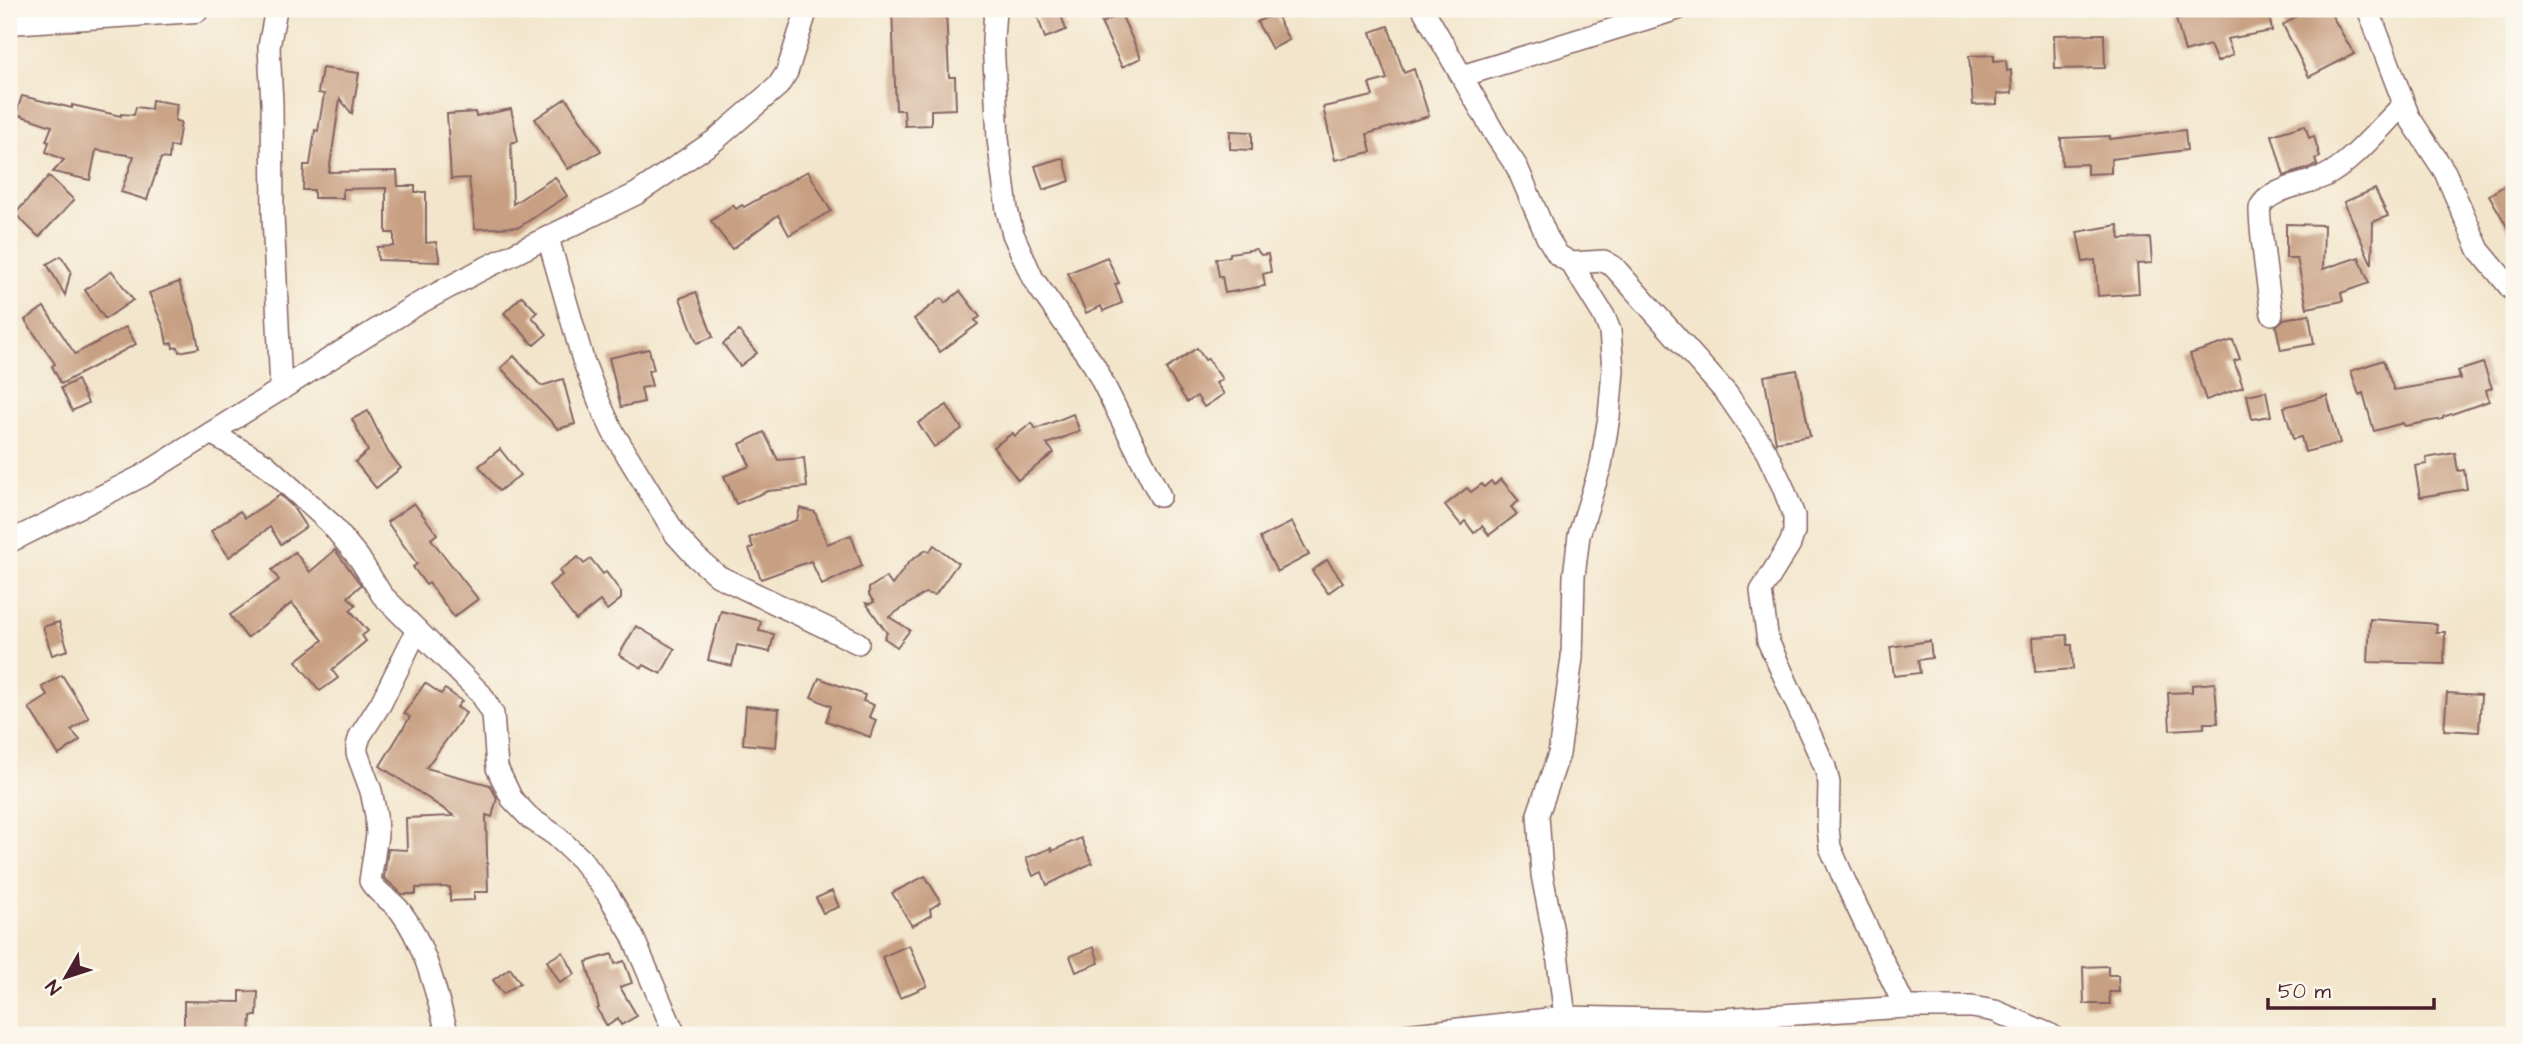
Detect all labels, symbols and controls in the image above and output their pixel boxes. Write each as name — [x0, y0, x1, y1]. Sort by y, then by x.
north arrow — [32, 942, 102, 1012]
scale bar — [2268, 967, 2434, 1011]
text: N — [40, 974, 68, 1000]
text: 50 m — [2278, 977, 2332, 1006]

